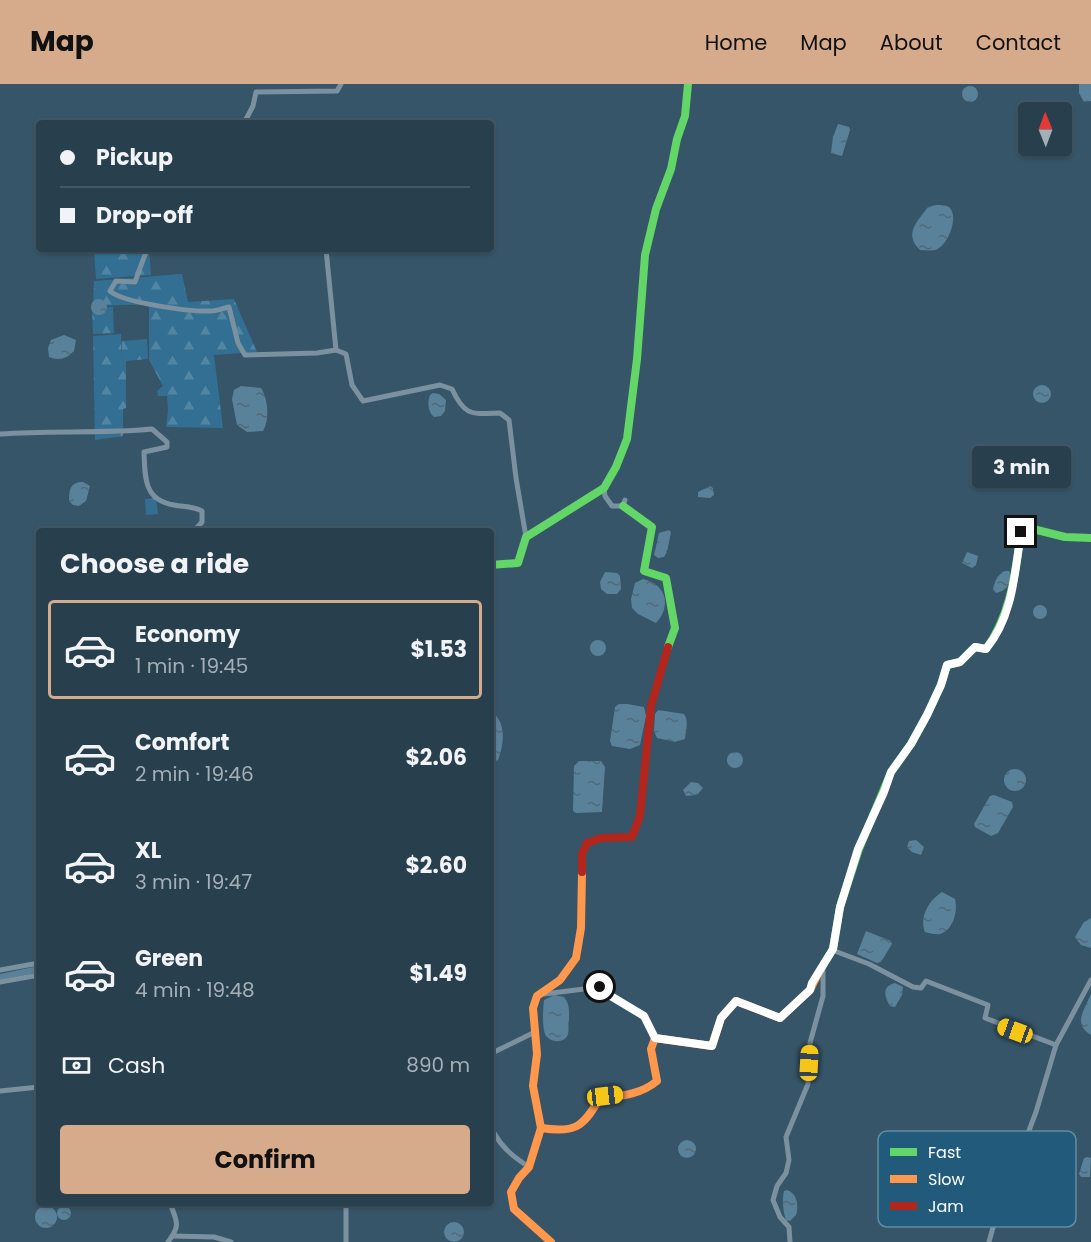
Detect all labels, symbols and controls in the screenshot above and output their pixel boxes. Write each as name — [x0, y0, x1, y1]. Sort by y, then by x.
text: Map — [30, 22, 94, 61]
text: Home — [705, 28, 767, 57]
text: Map — [800, 28, 847, 57]
text: About — [880, 28, 943, 57]
text: Contact — [976, 28, 1061, 57]
north arrow — [1018, 102, 1072, 156]
map controls — [1018, 102, 1072, 156]
text: Pickup — [96, 142, 173, 173]
text: Drop-off — [96, 200, 193, 231]
callout: 3 min — [972, 445, 1070, 487]
text: 3 min — [993, 453, 1050, 481]
route end — [1007, 518, 1034, 545]
text: Choose a ride — [60, 545, 249, 582]
text: Economy — [135, 619, 240, 650]
icon: car — [63, 623, 117, 677]
text: $1.53 — [410, 634, 467, 665]
text: 1 min · 19:45 — [135, 652, 248, 680]
text: Comfort — [135, 727, 229, 758]
icon: car — [63, 731, 117, 785]
text: $2.06 — [405, 742, 467, 773]
text: 2 min · 19:46 — [135, 760, 254, 788]
text: XL — [135, 835, 161, 866]
icon: car — [63, 839, 117, 893]
text: $2.60 — [405, 850, 467, 881]
text: 3 min · 19:47 — [135, 868, 252, 896]
text: Green — [135, 943, 203, 974]
icon: car — [63, 947, 117, 1001]
text: $1.49 — [410, 958, 467, 989]
route start — [586, 973, 613, 1000]
text: 4 min · 19:48 — [135, 976, 255, 1004]
car — [995, 1016, 1035, 1046]
car — [799, 1045, 819, 1081]
icon: cash — [60, 1049, 93, 1082]
text: Cash — [108, 1050, 165, 1081]
text: 890 m — [406, 1051, 470, 1079]
car — [586, 1085, 624, 1107]
button: Confirm — [60, 1125, 470, 1194]
legend — [878, 1131, 1076, 1227]
text: Fast — [928, 1141, 961, 1164]
text: Slow — [928, 1168, 965, 1191]
text: Jam — [928, 1195, 964, 1218]

